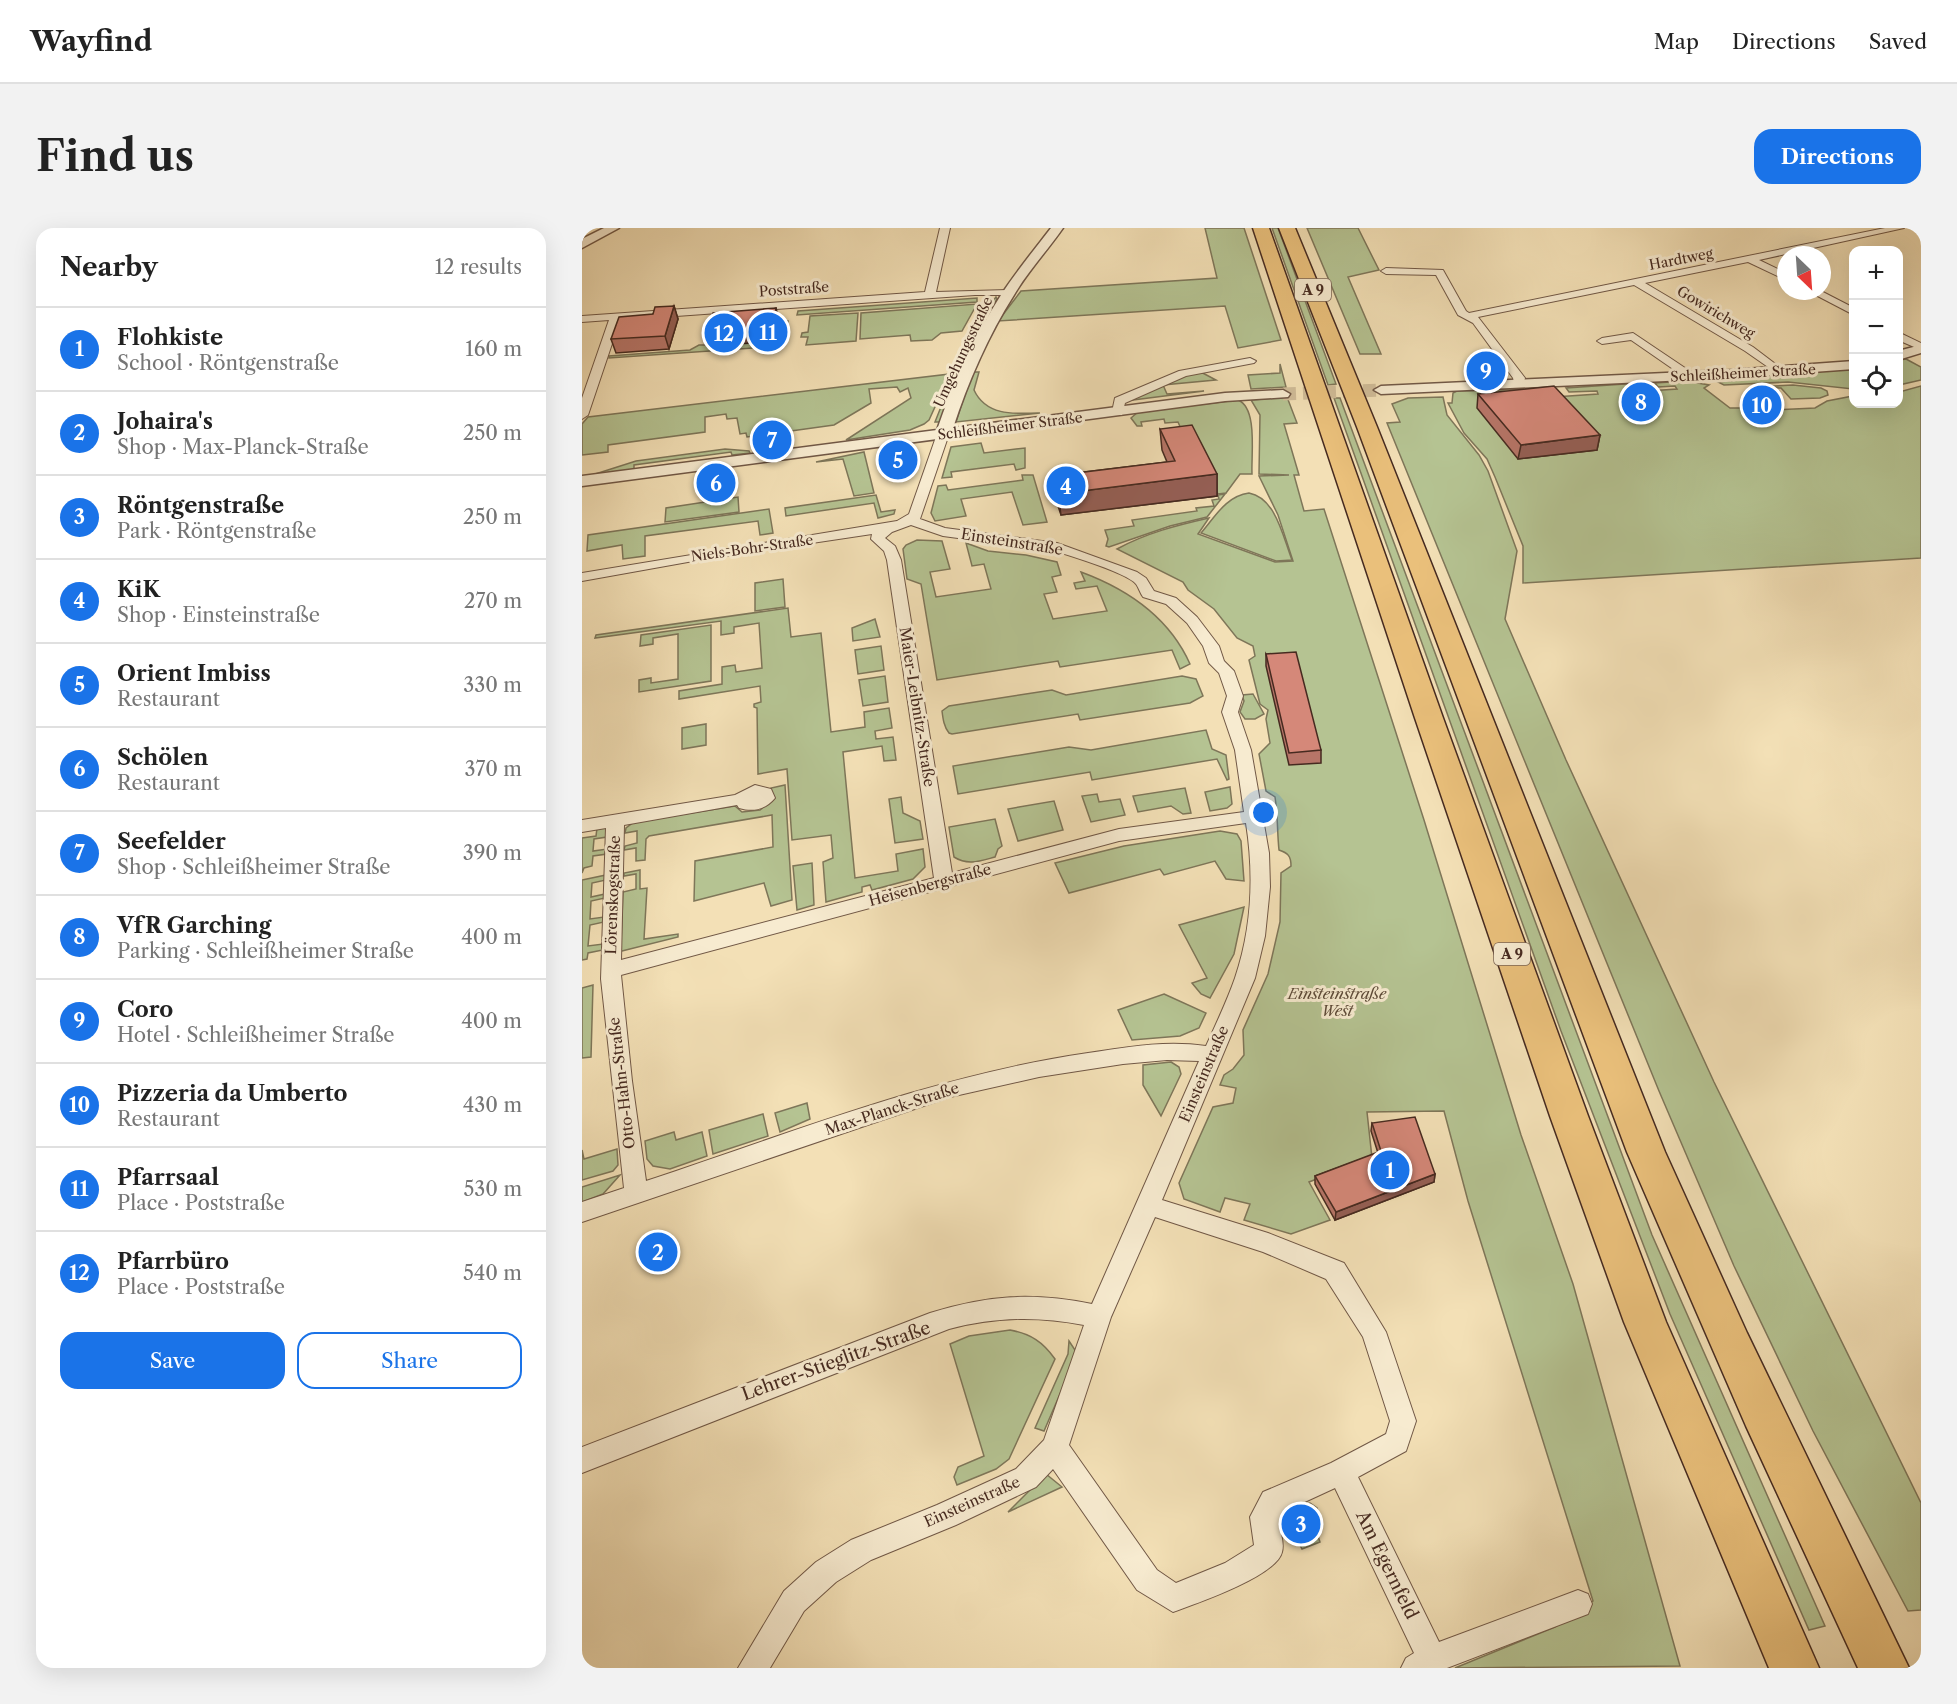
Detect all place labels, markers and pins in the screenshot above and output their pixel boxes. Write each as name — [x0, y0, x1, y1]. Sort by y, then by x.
pin: 12 — [704, 310, 744, 356]
pin: 11 — [748, 310, 788, 354]
pin: 9 — [1466, 348, 1506, 394]
pin: 8 — [1622, 380, 1660, 424]
pin: 10 — [1742, 382, 1782, 428]
pin: 7 — [752, 418, 792, 462]
pin: 5 — [878, 438, 918, 482]
pin: 6 — [696, 460, 736, 506]
pin: 4 — [1046, 464, 1086, 508]
pin: 1 — [1370, 1148, 1410, 1192]
pin: 2 — [638, 1230, 678, 1274]
pin: 3 — [1282, 1502, 1320, 1546]

